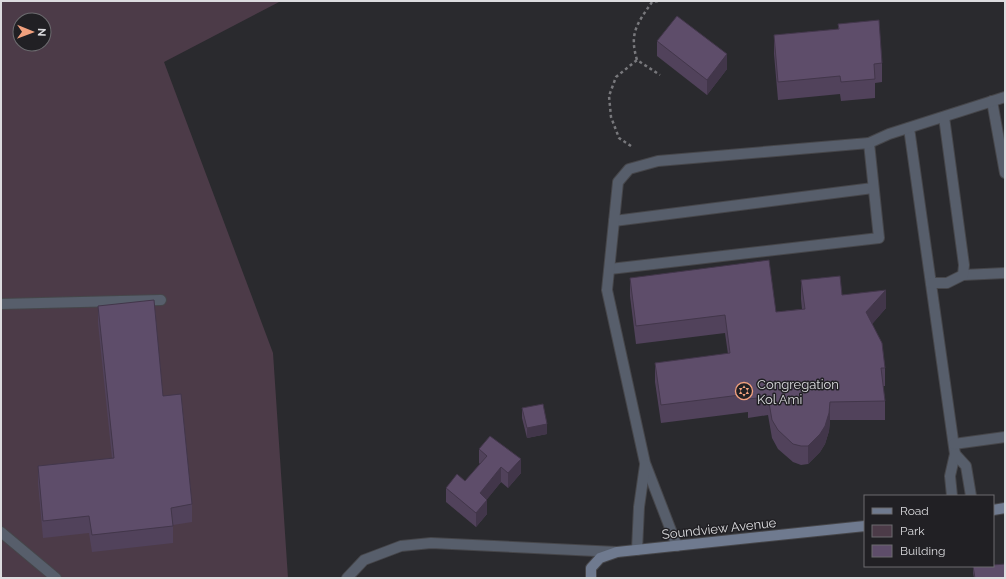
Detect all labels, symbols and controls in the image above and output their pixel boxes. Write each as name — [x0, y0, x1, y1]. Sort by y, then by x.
north arrow — [12, 12, 52, 52]
text: N — [35, 28, 48, 36]
place label: Congregation Kol Ami — [757, 377, 839, 407]
synagogue icon: Congregation Kol Ami — [734, 381, 754, 401]
legend — [864, 495, 994, 567]
text: Road — [900, 504, 929, 518]
street label: Soundview Avenue — [661, 515, 777, 542]
text: Park — [900, 524, 925, 538]
text: Building — [900, 544, 946, 558]

